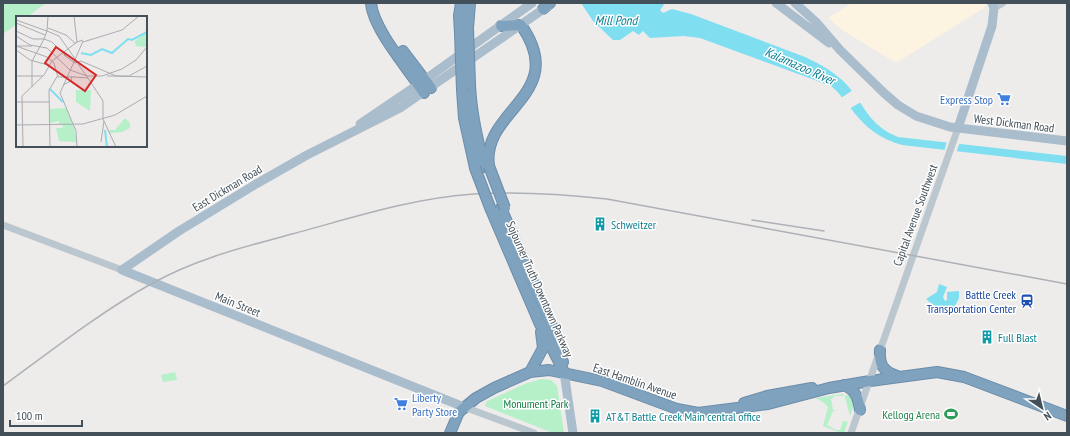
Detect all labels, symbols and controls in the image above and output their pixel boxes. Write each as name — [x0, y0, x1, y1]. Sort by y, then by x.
water label: Mill Pond — [595, 12, 640, 29]
inset map — [16, 16, 147, 147]
water label: Kalamazoo River — [762, 43, 840, 90]
supermarket icon: Express Stop — [996, 91, 1012, 107]
place label: Express Stop — [940, 92, 993, 107]
street label: West Dickman Road — [973, 111, 1055, 135]
street label: East Dickman Road — [189, 161, 265, 215]
street label: Capital Avenue Southwest — [890, 161, 941, 268]
building icon: Schweitzer — [592, 216, 608, 232]
place label: Schweitzer — [611, 217, 657, 232]
street label: Sojourner Truth Downtown Parkway — [503, 219, 577, 360]
place label: Battle Creek Transportation Center — [926, 287, 1017, 316]
street label: Main Street — [213, 288, 264, 320]
station icon: Battle Creek Transportation Center — [1019, 293, 1035, 309]
building icon: Full Blast — [979, 329, 995, 345]
place label: Full Blast — [998, 330, 1038, 345]
street label: East Hamblin Avenue — [591, 360, 679, 402]
north arrow — [1022, 388, 1062, 428]
place label: Liberty Party Store — [412, 390, 457, 419]
supermarket icon: Liberty Party Store — [393, 396, 409, 412]
park label: Monument Park — [503, 396, 569, 411]
scale bar — [10, 402, 82, 428]
sports icon: Kellogg Arena — [943, 406, 959, 422]
place label: Kellogg Arena — [882, 407, 940, 422]
text: 100 m — [16, 408, 43, 423]
building icon: AT&T Battle Creek Main central office — [587, 408, 603, 424]
place label: AT&T Battle Creek Main central office — [606, 409, 761, 424]
text: N — [1041, 409, 1054, 424]

